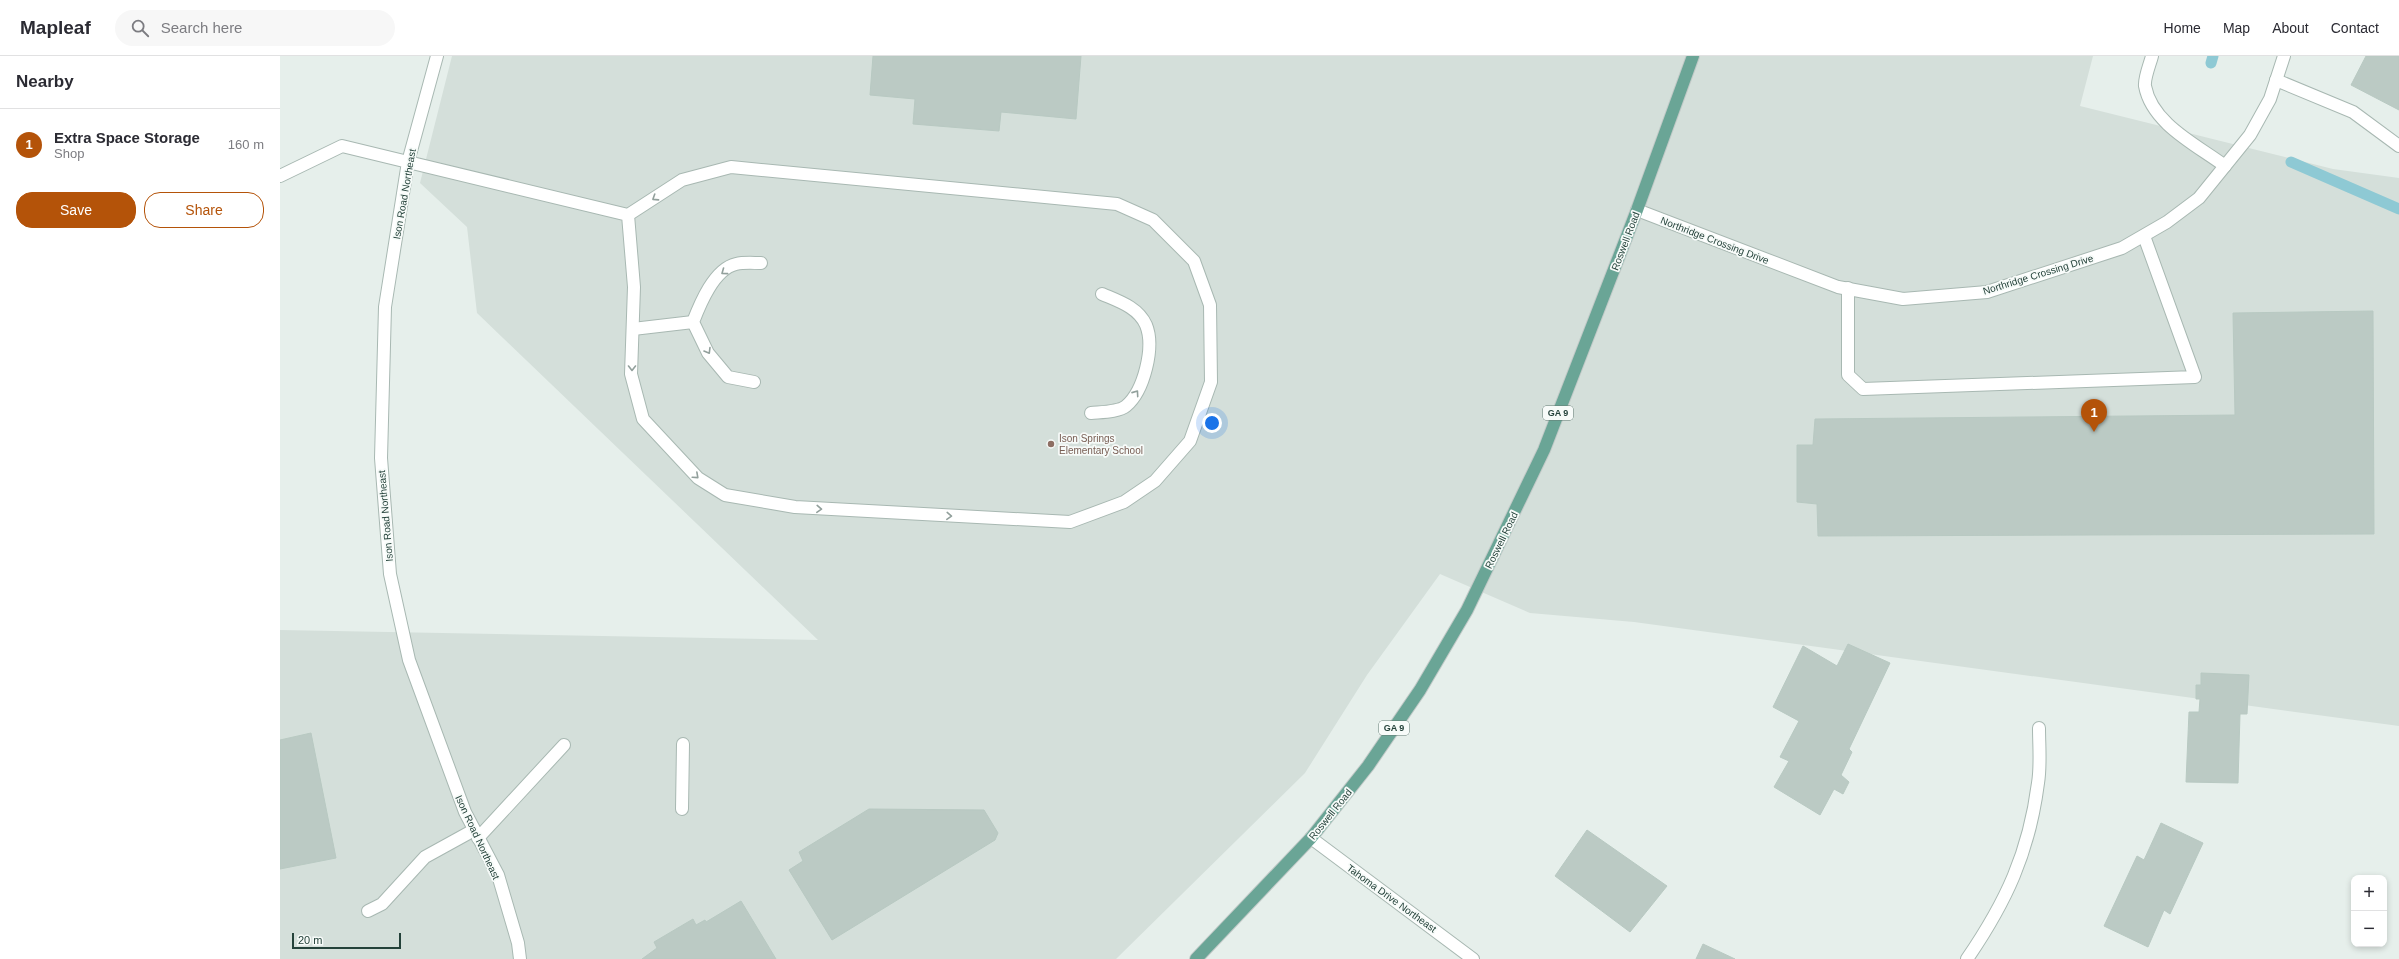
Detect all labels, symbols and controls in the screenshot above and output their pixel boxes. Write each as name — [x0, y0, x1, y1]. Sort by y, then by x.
search box — [115, 10, 395, 46]
text: Mapleaf — [20, 17, 91, 38]
icon: search — [129, 17, 151, 39]
text: Search here — [161, 19, 242, 36]
text: Home — [2164, 20, 2201, 36]
text: Map — [2223, 20, 2250, 36]
text: About — [2272, 20, 2309, 36]
text: Contact — [2331, 20, 2379, 36]
text: Nearby — [16, 72, 74, 91]
text: Extra Space Storage — [54, 129, 200, 146]
text: 1 — [25, 137, 33, 152]
text: 160 m — [228, 137, 264, 152]
text: Shop — [54, 146, 84, 161]
street label: Ison Road Northeast — [391, 148, 418, 240]
button: Save — [16, 192, 136, 228]
button: Share — [144, 192, 264, 228]
one-way arrow — [652, 193, 659, 200]
street label: Roswell Road — [1609, 210, 1642, 272]
street label: Northridge Crossing Drive — [1659, 215, 1771, 266]
street label: Northridge Crossing Drive — [1982, 252, 2095, 297]
one-way arrow — [721, 267, 728, 275]
one-way arrow — [703, 347, 710, 354]
one-way arrow — [628, 365, 636, 371]
one-way arrow — [1131, 391, 1138, 398]
pin: 1 — [2081, 399, 2107, 432]
road number: GA 9 — [1543, 406, 1573, 420]
your location — [1202, 413, 1222, 433]
place label: Ison Springs Elementary School — [1059, 433, 1143, 456]
marker: Ison Springs Elementary School — [1046, 439, 1056, 449]
street label: Ison Road Northeast — [376, 470, 395, 562]
one-way arrow — [692, 471, 699, 478]
one-way arrow — [816, 504, 822, 513]
street label: Roswell Road — [1483, 510, 1520, 570]
one-way arrow — [946, 511, 952, 520]
road number: GA 9 — [1379, 721, 1409, 735]
street label: Roswell Road — [1307, 787, 1354, 842]
street label: Ison Road Northeast — [453, 793, 502, 881]
street label: Tahoma Drive Northeast — [1345, 862, 1439, 935]
map controls — [2351, 875, 2387, 947]
button: + — [2351, 875, 2387, 911]
button: − — [2351, 911, 2387, 947]
scale bar — [292, 931, 401, 950]
text: 20 m — [298, 934, 322, 946]

